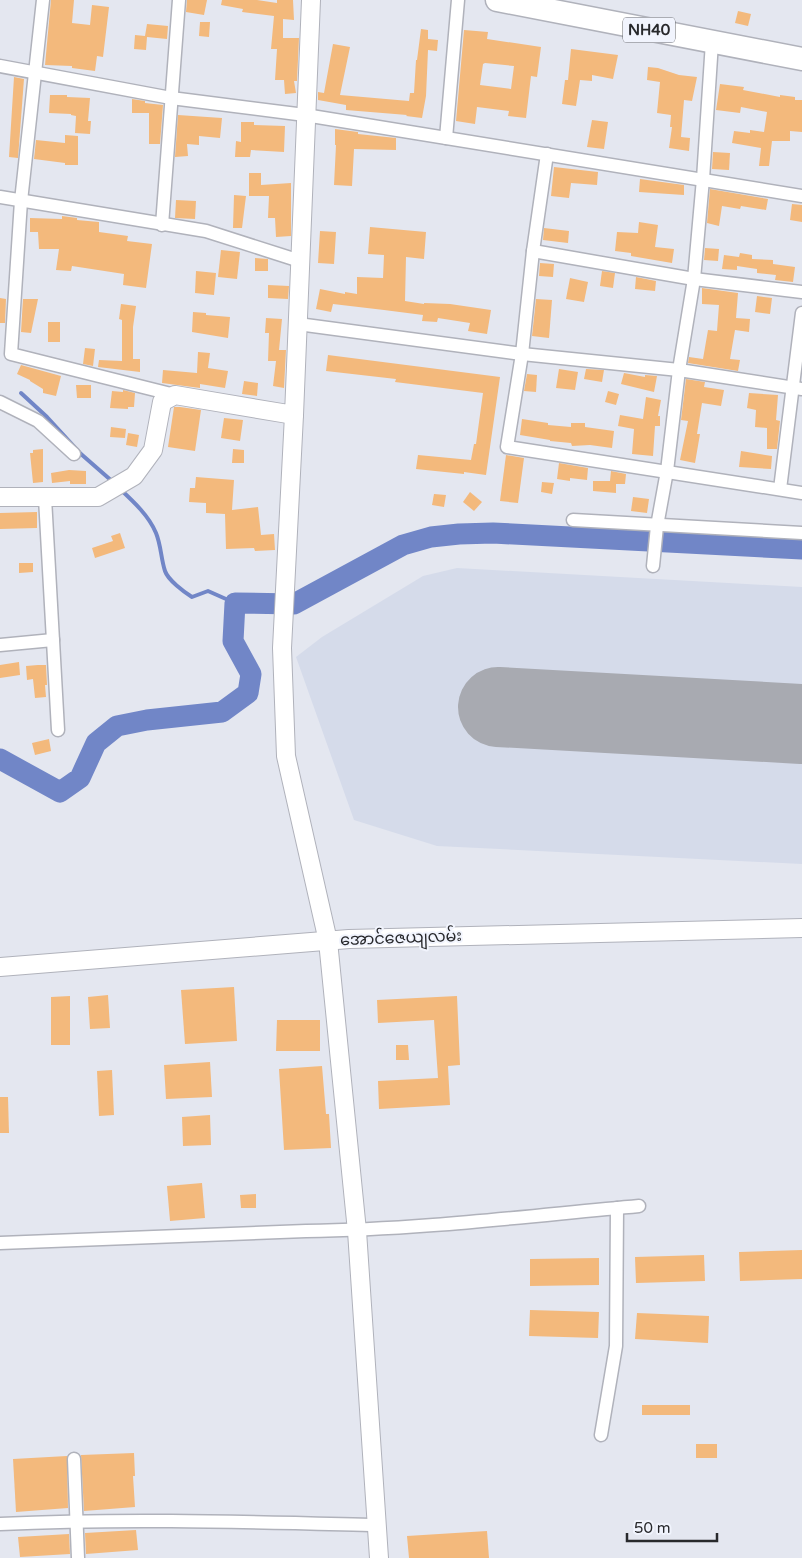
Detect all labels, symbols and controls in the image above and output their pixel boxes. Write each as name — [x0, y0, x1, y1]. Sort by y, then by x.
road number: NH40 — [623, 18, 675, 42]
street label: အောင်ဇေယျလမ်း — [340, 924, 462, 953]
scale bar — [627, 1510, 717, 1542]
text: 50 m — [634, 1519, 671, 1537]

